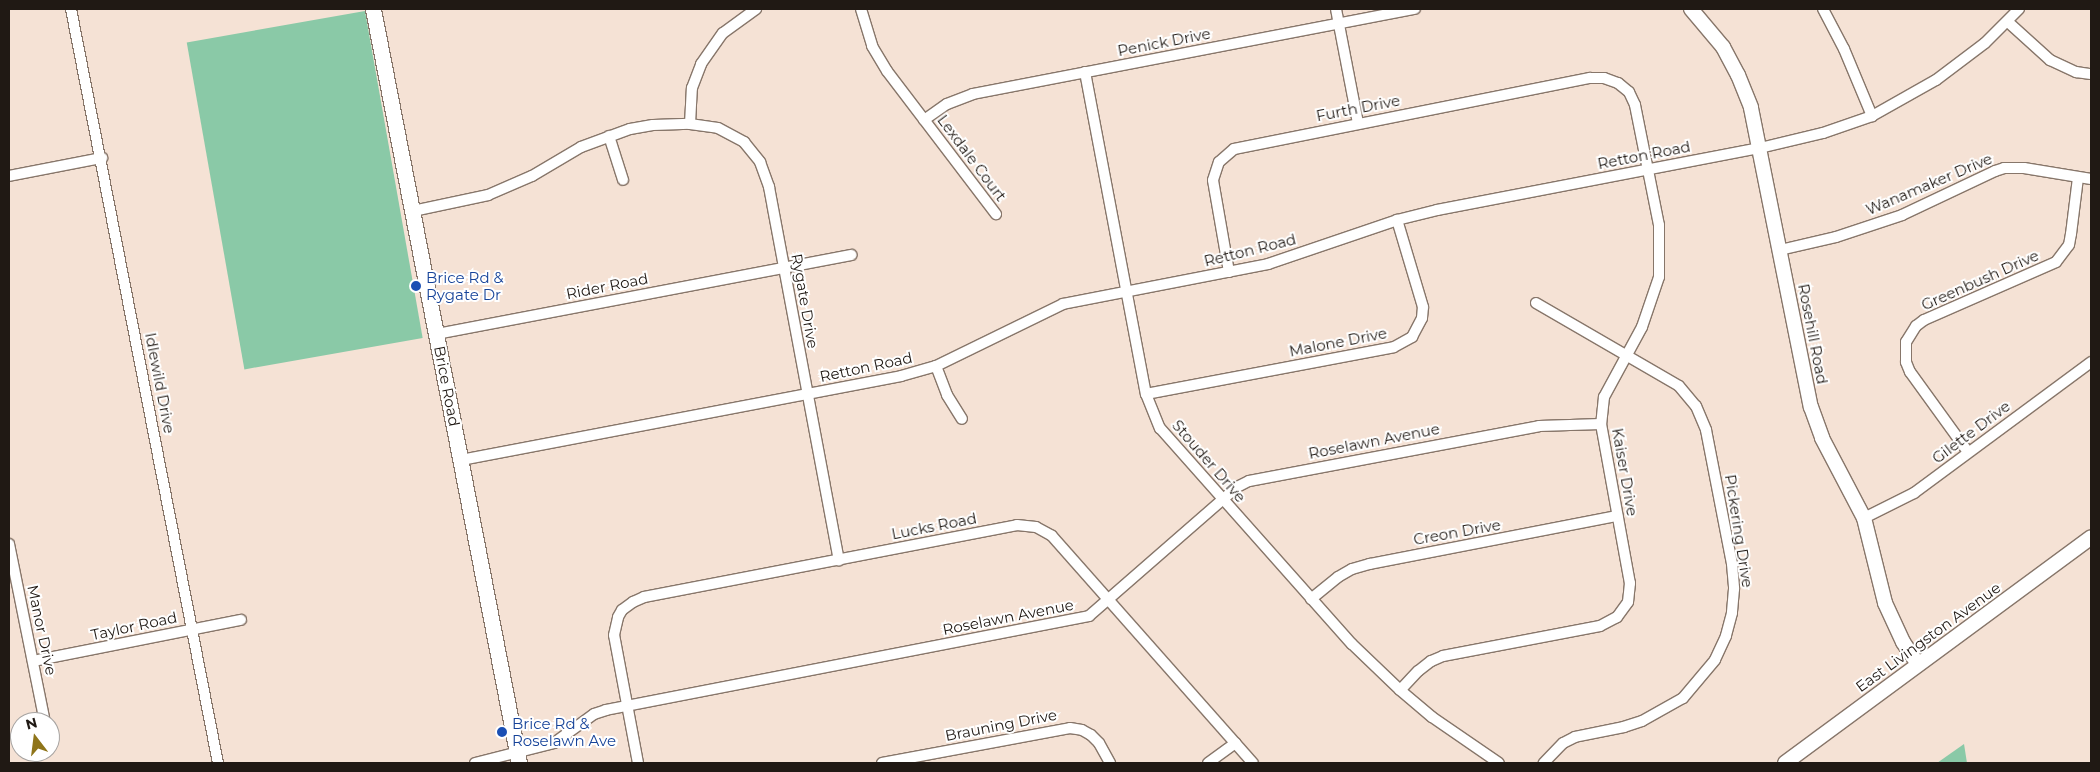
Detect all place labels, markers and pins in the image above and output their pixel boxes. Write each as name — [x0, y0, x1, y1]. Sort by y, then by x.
place label: Brice Rd & Rygate Dr — [426, 268, 504, 303]
marker: Brice Rd & Rygate Dr — [410, 280, 422, 292]
place label: Brice Rd & Roselawn Ave — [512, 714, 616, 749]
marker: Brice Rd & Roselawn Ave — [496, 726, 508, 738]

